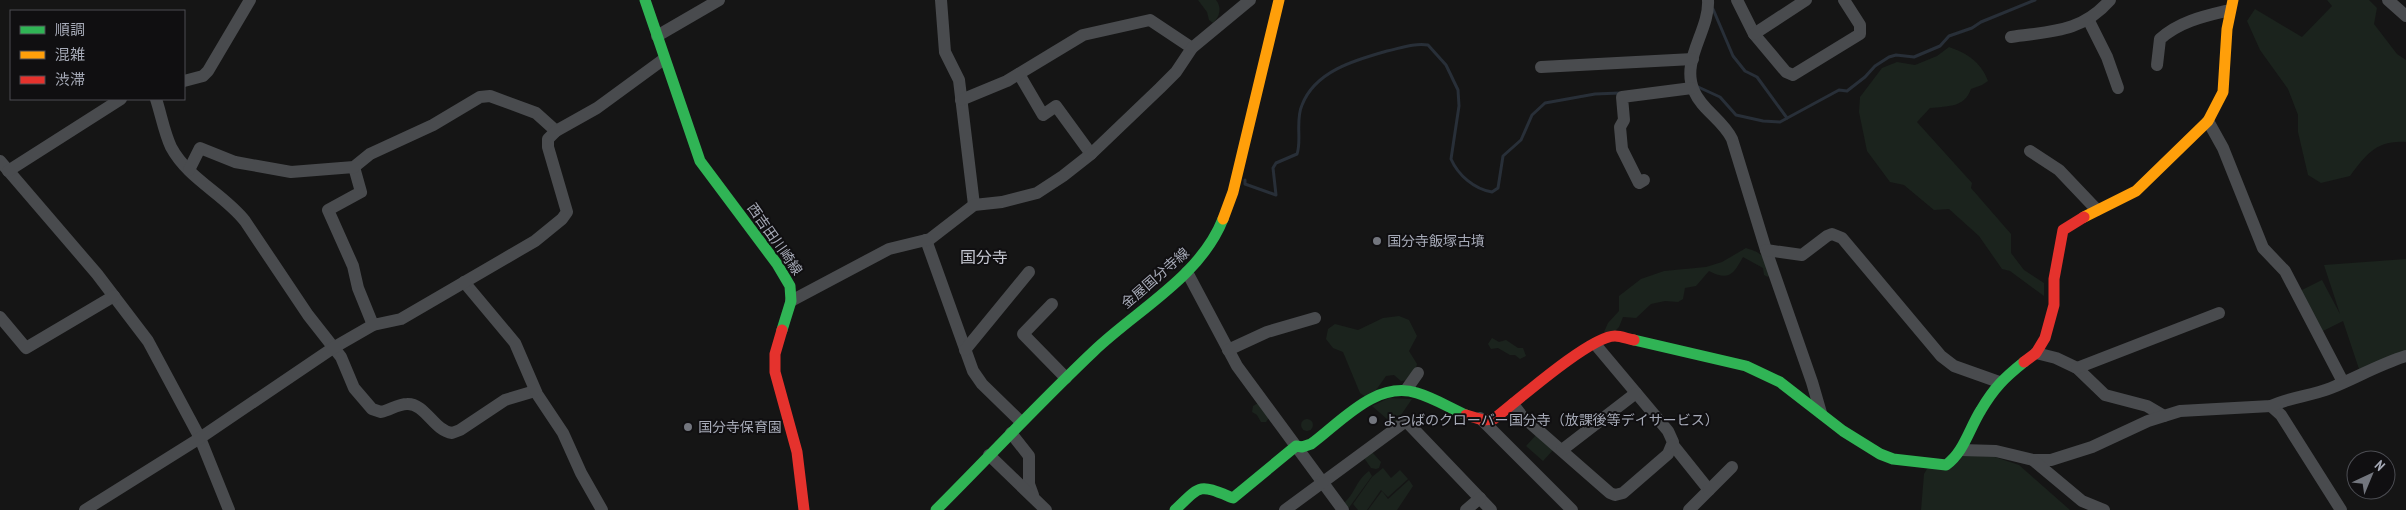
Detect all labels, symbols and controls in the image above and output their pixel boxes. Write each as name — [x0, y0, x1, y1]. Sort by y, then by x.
legend — [10, 10, 185, 100]
text: 順調 — [55, 20, 85, 39]
text: 混雑 — [55, 45, 85, 64]
text: 渋滞 — [55, 70, 85, 89]
street label: 西吉田川崎線 — [744, 199, 806, 279]
place label: 国分寺飯塚古墳 — [1387, 232, 1485, 250]
marker: 国分寺飯塚古墳 — [1371, 235, 1383, 247]
street label: 金屋国分寺線 — [1117, 244, 1193, 312]
district label: 国分寺 — [960, 247, 1008, 267]
place label: よつばのクローバー国分寺（放課後等デイサービス） — [1383, 411, 1719, 429]
marker: よつばのクローバー国分寺（放課後等デイサービス） — [1367, 414, 1379, 426]
place label: 国分寺保育園 — [698, 418, 782, 436]
marker: 国分寺保育園 — [682, 421, 694, 433]
north arrow — [2346, 450, 2396, 500]
text: N — [2371, 457, 2389, 475]

